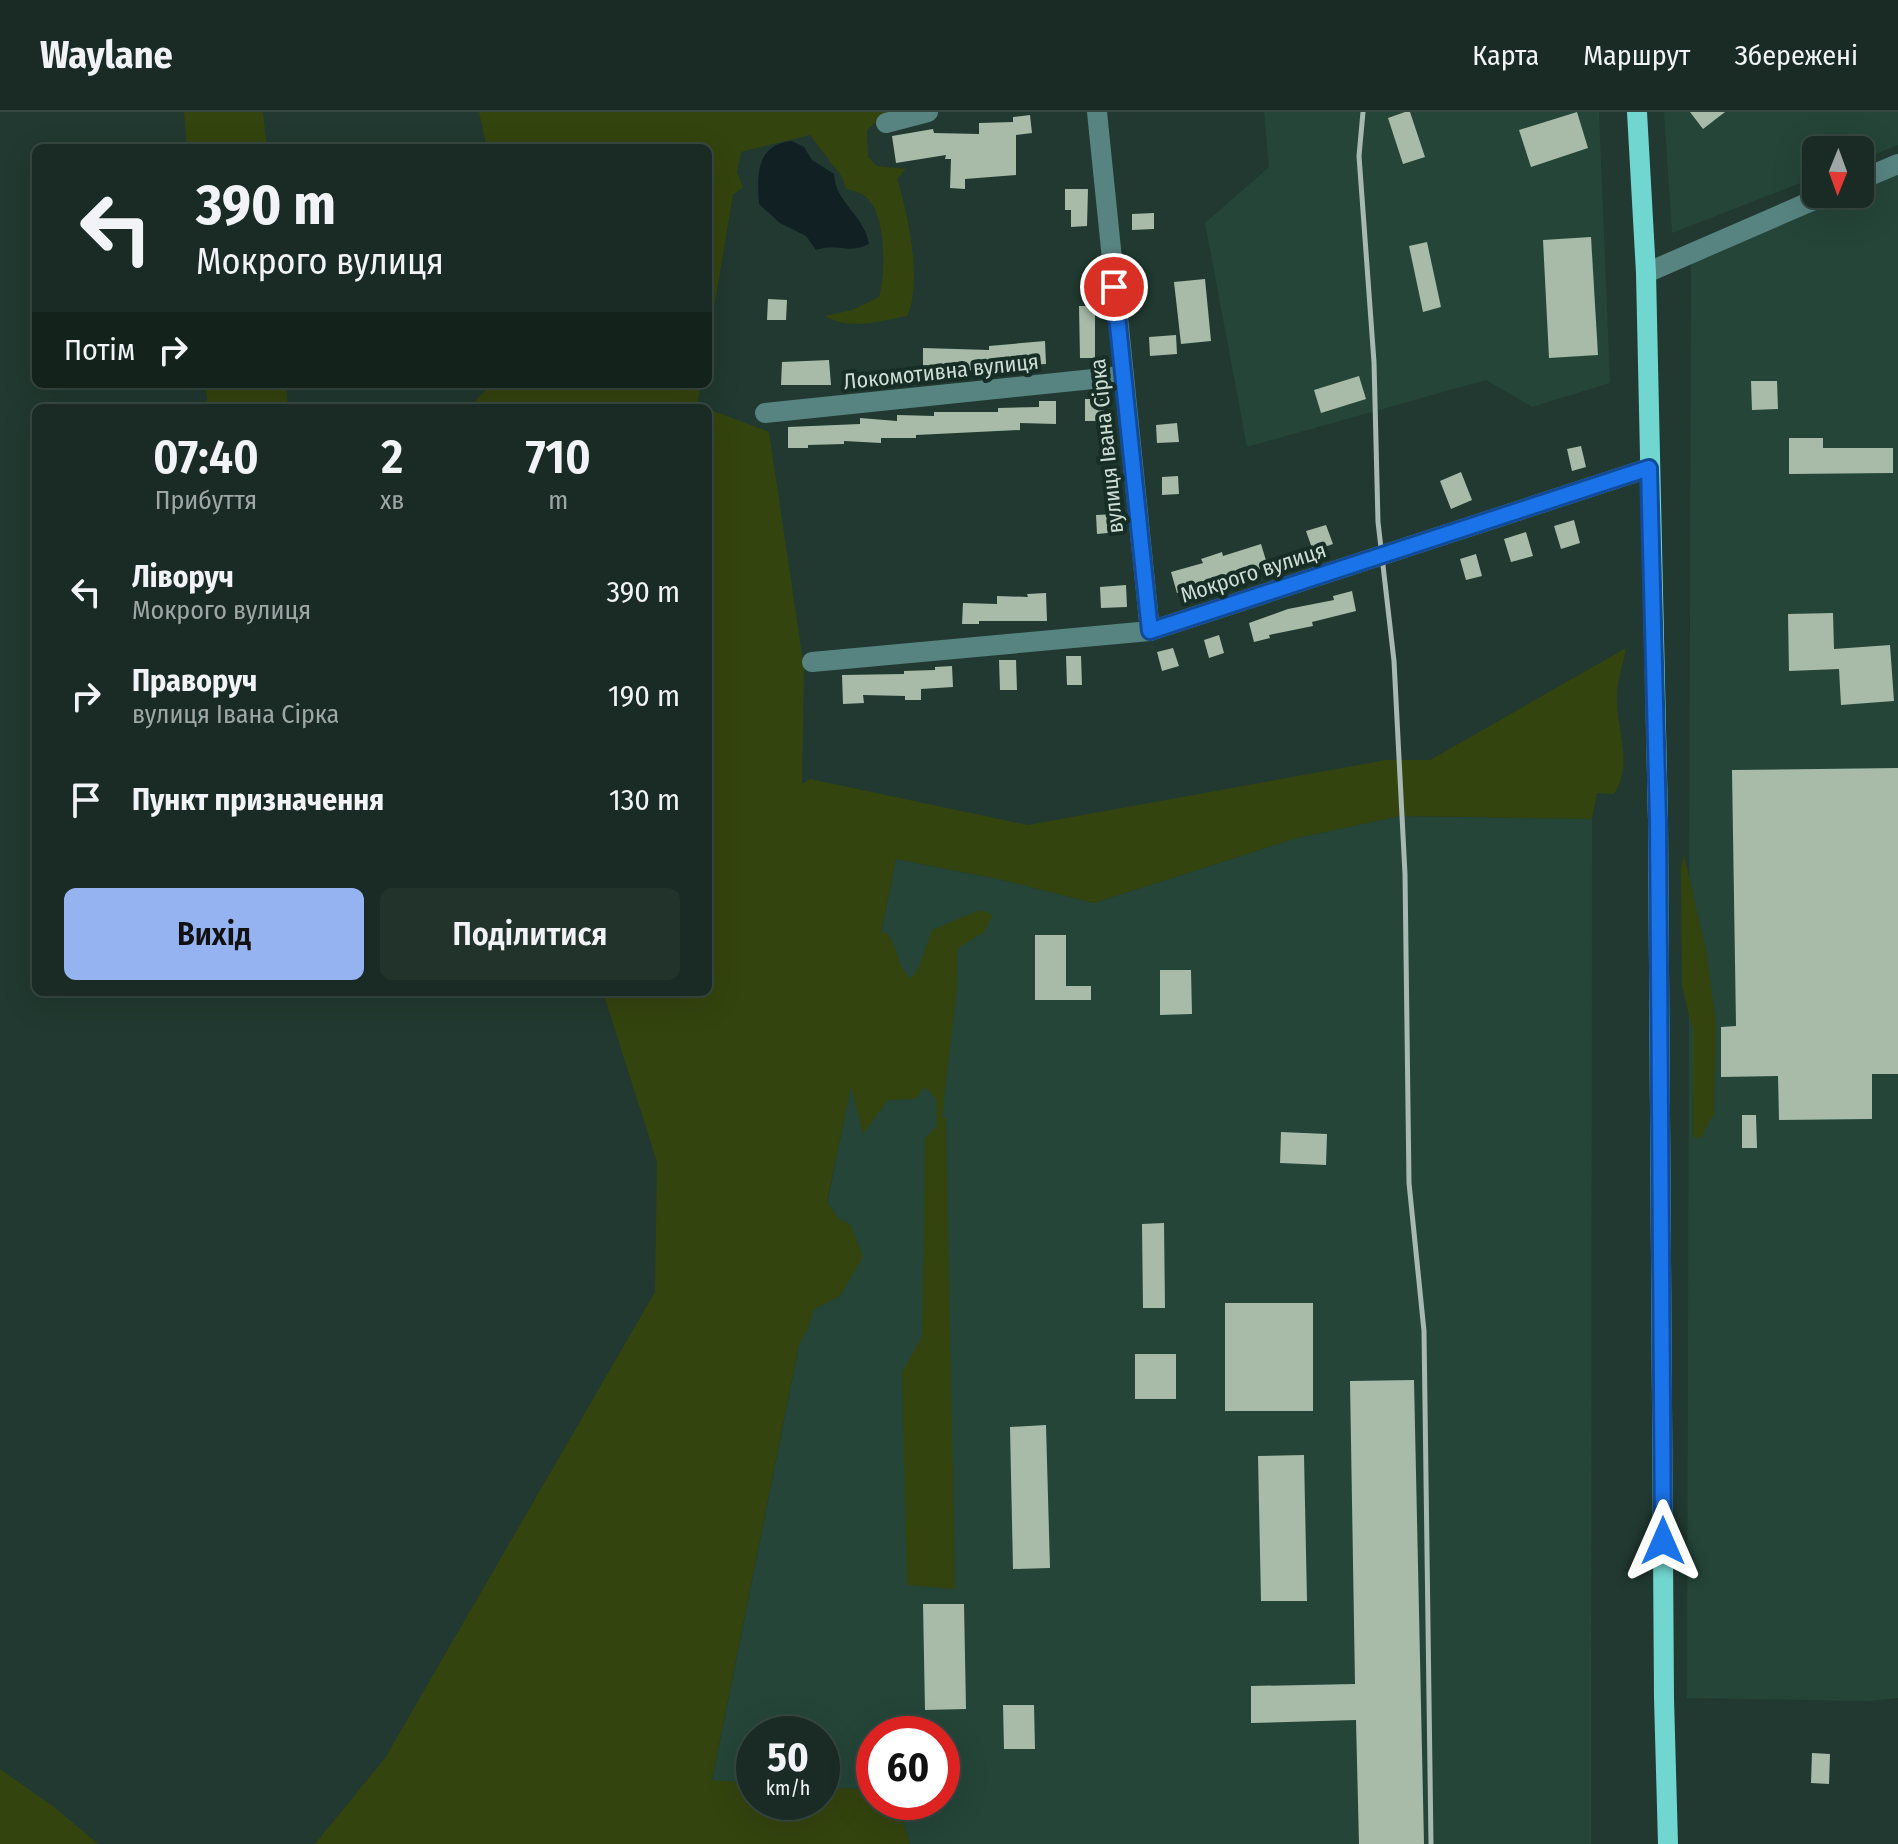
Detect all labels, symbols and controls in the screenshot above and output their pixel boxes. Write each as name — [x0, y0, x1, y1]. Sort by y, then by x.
text: Waylane — [40, 32, 173, 78]
text: Карта — [1472, 39, 1539, 72]
text: Маршрут — [1583, 39, 1690, 72]
text: Збережені — [1734, 39, 1858, 72]
north arrow — [1802, 136, 1874, 208]
map controls — [1802, 136, 1874, 208]
text: 390 m — [196, 172, 336, 239]
icon: left — [64, 176, 168, 280]
text: Мокрого вулиця — [196, 240, 444, 284]
pin — [1080, 253, 1148, 321]
icon: arrive — [1092, 265, 1136, 309]
icon: right — [151, 328, 195, 372]
text: Потім — [64, 332, 135, 368]
street label: Локомотивна вулиця — [842, 348, 1040, 395]
street label: вулиця Івана Сірка — [1084, 357, 1129, 535]
text: 07:40 — [153, 428, 259, 486]
text: 2 — [381, 428, 403, 486]
text: 710 — [525, 428, 591, 486]
text: Прибуття — [155, 485, 257, 516]
text: хв — [380, 485, 404, 516]
text: m — [548, 485, 568, 516]
street label: Мокрого вулиця — [1177, 536, 1329, 609]
text: Ліворуч — [132, 559, 234, 595]
icon: left — [64, 570, 108, 614]
text: 390 m — [606, 574, 680, 610]
text: Мокрого вулиця — [132, 595, 311, 626]
text: Праворуч — [132, 663, 257, 699]
icon: right — [64, 674, 108, 718]
text: 190 m — [608, 678, 680, 714]
text: вулиця Івана Сірка — [132, 699, 339, 730]
icon: arrive — [64, 778, 108, 822]
text: Пункт призначення — [132, 782, 384, 818]
text: 130 m — [609, 782, 680, 818]
button: Вихід — [64, 888, 364, 980]
button: Поділитися — [380, 888, 680, 980]
position arrow — [1621, 1499, 1705, 1583]
speed limit sign: 60 — [856, 1716, 960, 1820]
text: 50 — [767, 1734, 809, 1782]
text: km/h — [766, 1776, 810, 1800]

